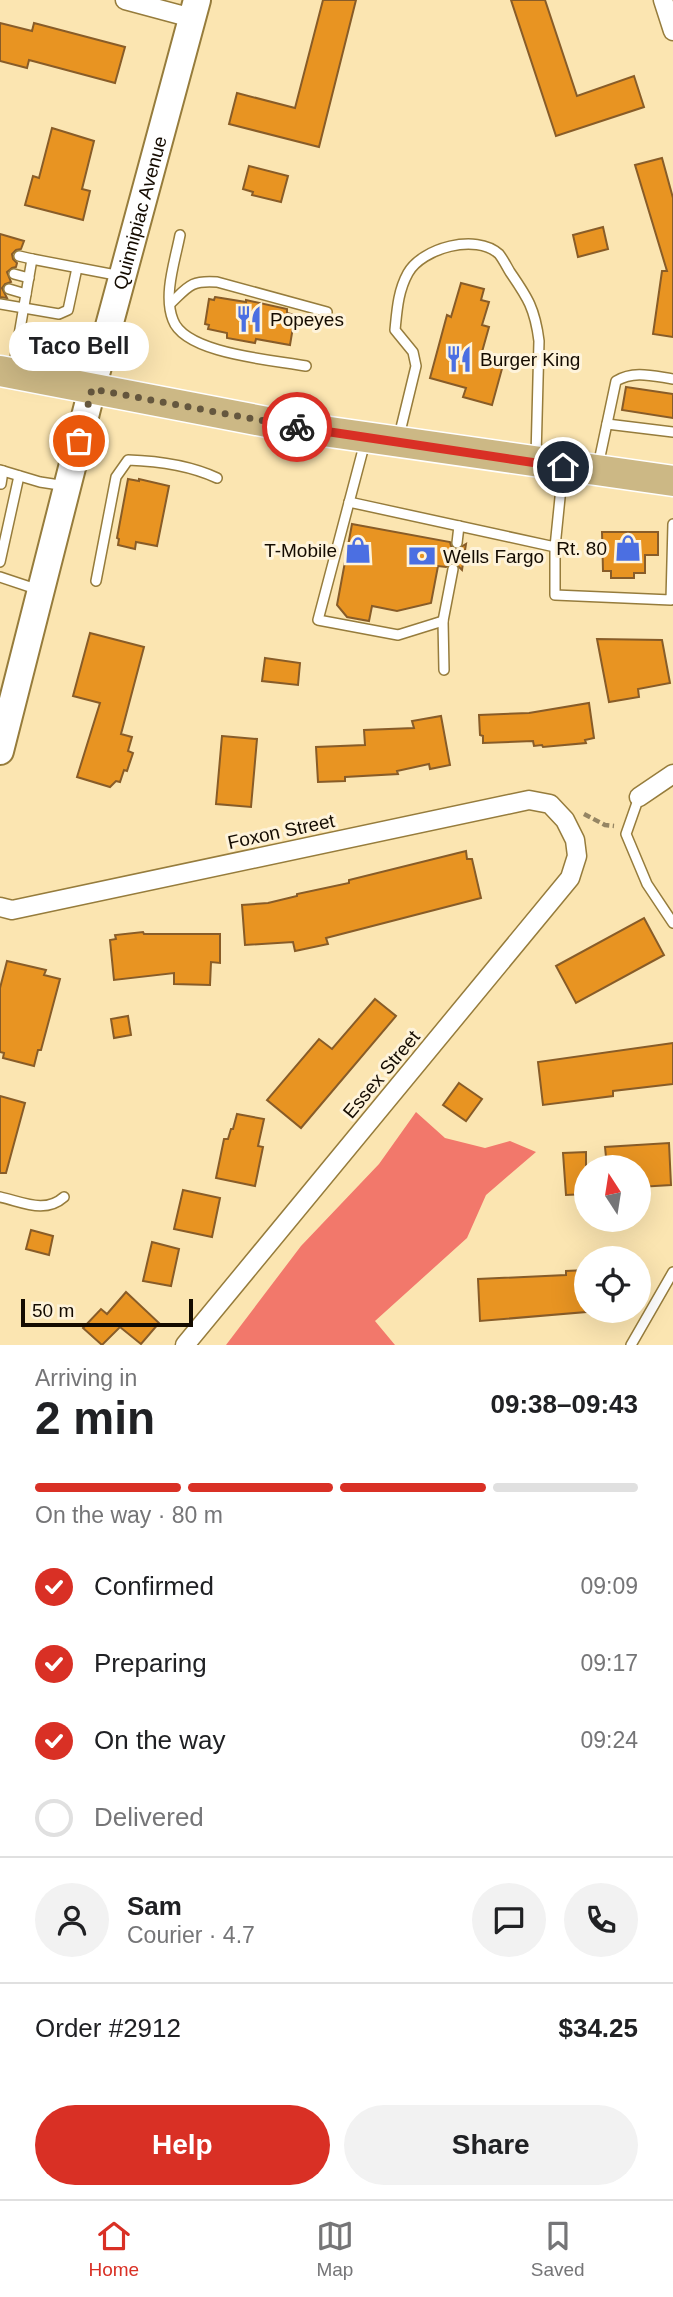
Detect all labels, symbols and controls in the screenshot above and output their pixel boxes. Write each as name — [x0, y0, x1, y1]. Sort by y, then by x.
street label: Quinnipiac Avenue — [109, 134, 171, 292]
restaurant icon: Popeyes — [234, 304, 264, 334]
place label: Popeyes — [270, 309, 344, 330]
callout: Taco Bell — [9, 322, 149, 371]
text: Taco Bell — [29, 333, 129, 359]
restaurant icon: Burger King — [444, 344, 474, 374]
place label: Burger King — [480, 349, 580, 370]
courier — [262, 392, 332, 462]
icon: bike — [278, 408, 316, 446]
pin — [49, 411, 109, 471]
icon: bag — [60, 422, 98, 460]
pin — [533, 437, 593, 497]
icon: home — [544, 448, 582, 486]
shop icon: Rt. 80 — [613, 533, 643, 563]
shop icon: T-Mobile — [343, 535, 373, 565]
place label: Rt. 80 — [556, 538, 607, 559]
place label: T-Mobile — [264, 540, 337, 561]
bank icon: Wells Fargo — [407, 541, 437, 571]
place label: Wells Fargo — [443, 546, 544, 567]
street label: Foxon Street — [226, 810, 337, 853]
street label: Essex Street — [339, 1026, 425, 1122]
north arrow — [574, 1155, 651, 1232]
map controls — [574, 1155, 651, 1323]
button: locate — [574, 1246, 651, 1323]
scale bar — [21, 1296, 192, 1328]
text: 50 m — [32, 1300, 74, 1321]
text: Arriving in — [35, 1365, 137, 1391]
text: 09:38–09:43 — [491, 1389, 638, 1419]
text: 2 min — [35, 1392, 155, 1444]
text: On the way · 80 m — [35, 1502, 223, 1528]
icon: check — [35, 1568, 73, 1606]
text: Confirmed — [94, 1571, 214, 1601]
text: 09:09 — [580, 1573, 638, 1599]
icon: check — [35, 1645, 73, 1683]
text: Preparing — [94, 1648, 207, 1678]
text: 09:17 — [580, 1650, 638, 1676]
icon: check — [35, 1722, 73, 1760]
text: On the way — [94, 1725, 226, 1755]
text: 09:24 — [580, 1727, 638, 1753]
text: Delivered — [94, 1802, 204, 1832]
button: person — [35, 1883, 109, 1957]
button: chat — [472, 1883, 546, 1957]
button: phone — [564, 1883, 638, 1957]
text: Sam — [127, 1891, 182, 1921]
text: Courier · 4.7 — [127, 1922, 255, 1948]
text: Order #2912 — [35, 2013, 181, 2043]
text: $34.25 — [558, 2013, 638, 2043]
button: Help — [35, 2105, 330, 2185]
button: Share — [344, 2105, 638, 2185]
tab: Home — [88, 2217, 139, 2281]
tab: Map — [316, 2217, 354, 2281]
tab: Saved — [531, 2217, 585, 2281]

